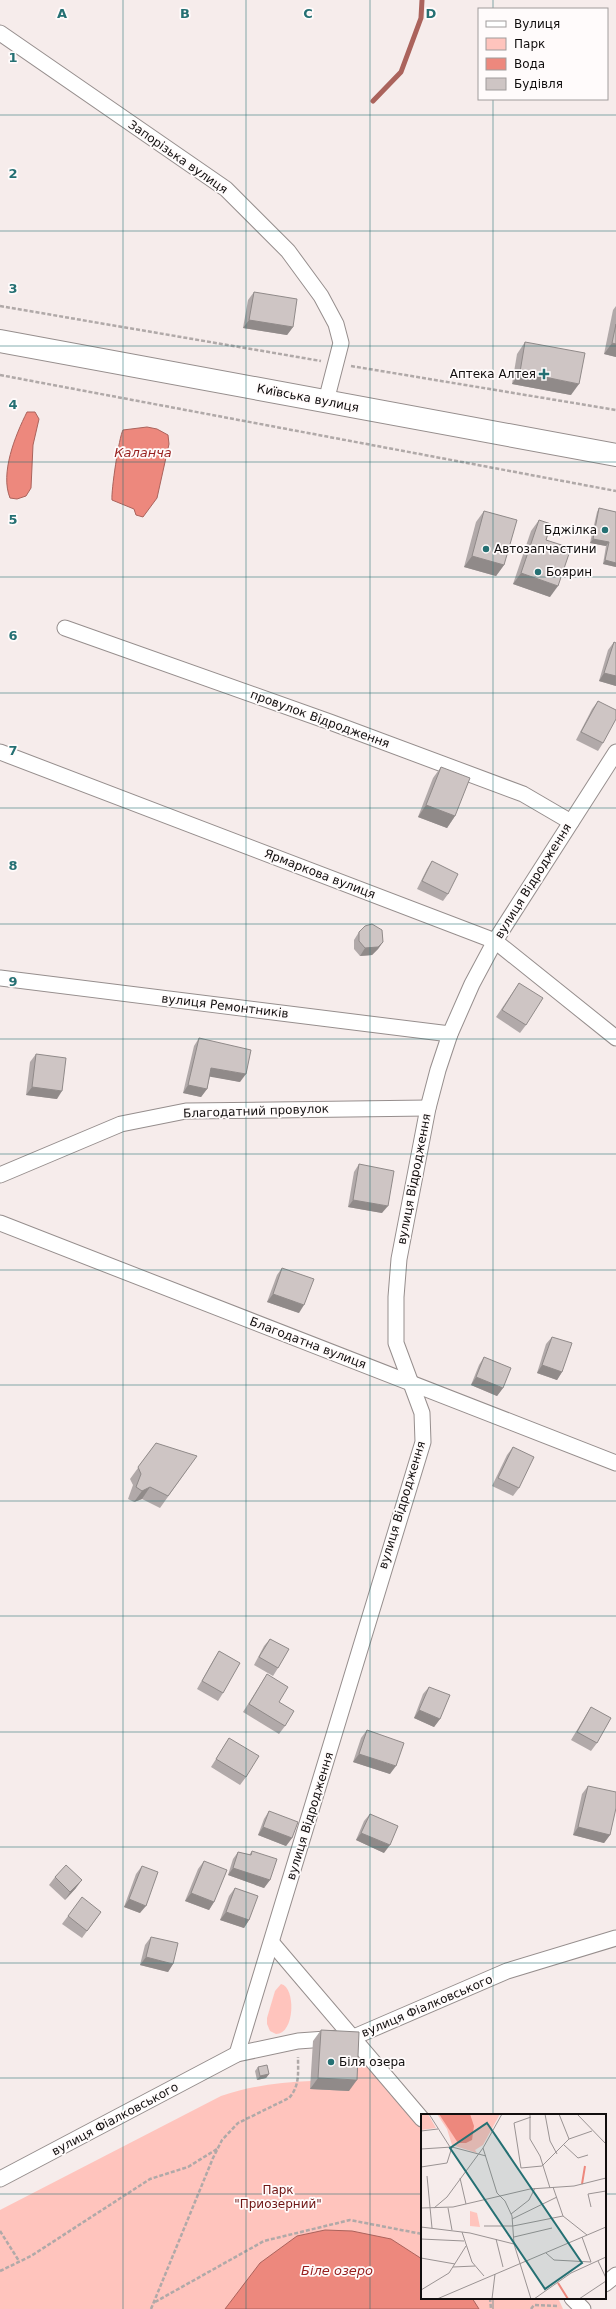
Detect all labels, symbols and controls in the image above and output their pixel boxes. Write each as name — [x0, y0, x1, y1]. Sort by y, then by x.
text: A — [57, 6, 67, 21]
text: B — [180, 6, 190, 21]
text: C — [303, 6, 313, 21]
text: D — [426, 6, 437, 21]
legend — [478, 8, 608, 100]
text: Вулиця — [514, 17, 560, 31]
text: Парк — [514, 37, 545, 51]
text: 1 — [8, 50, 18, 65]
text: Вода — [514, 57, 545, 71]
text: Будівля — [514, 77, 563, 91]
street label: Запорізька вулиця — [126, 117, 230, 197]
text: 2 — [8, 166, 18, 181]
text: 3 — [8, 281, 18, 296]
place label: Аптека Алтея — [450, 367, 536, 381]
marker: Аптека Алтея — [539, 369, 549, 379]
street label: Київська вулиця — [256, 381, 360, 415]
text: 4 — [8, 397, 18, 412]
water label: Каланча — [114, 445, 172, 460]
text: 5 — [8, 512, 18, 527]
place label: Бджілка — [544, 523, 597, 537]
marker: Бджілка — [600, 525, 610, 535]
place label: Автозапчастини — [494, 542, 597, 556]
marker: Автозапчастини — [481, 544, 491, 554]
place label: Боярин — [546, 565, 592, 579]
marker: Боярин — [533, 567, 543, 577]
text: 6 — [8, 628, 18, 643]
street label: провулок Відродження — [248, 687, 392, 751]
text: 7 — [8, 743, 18, 758]
street label: вулиця Відродження — [492, 821, 574, 941]
street label: Ярмаркова вулиця — [262, 846, 378, 902]
text: 8 — [8, 858, 18, 873]
text: 9 — [8, 974, 18, 989]
street label: вулиця Ремонтників — [161, 991, 289, 1021]
street label: Благодатний провулок — [183, 1101, 329, 1121]
street label: вулиця Відродження — [394, 1112, 434, 1246]
street label: Благодатна вулиця — [248, 1314, 368, 1372]
street label: вулиця Відродження — [376, 1439, 428, 1571]
street label: вулиця Відродження — [284, 1750, 336, 1882]
street label: вулиця Фіалковського — [359, 1972, 495, 2040]
place label: Біля озера — [339, 2055, 405, 2069]
marker: Біля озера — [326, 2057, 336, 2067]
street label: вулиця Фіалковського — [49, 2080, 181, 2158]
inset map — [421, 2114, 606, 2299]
park label: Парк "Приозерний" — [234, 2183, 322, 2211]
water label: Біле озеро — [301, 2263, 373, 2278]

